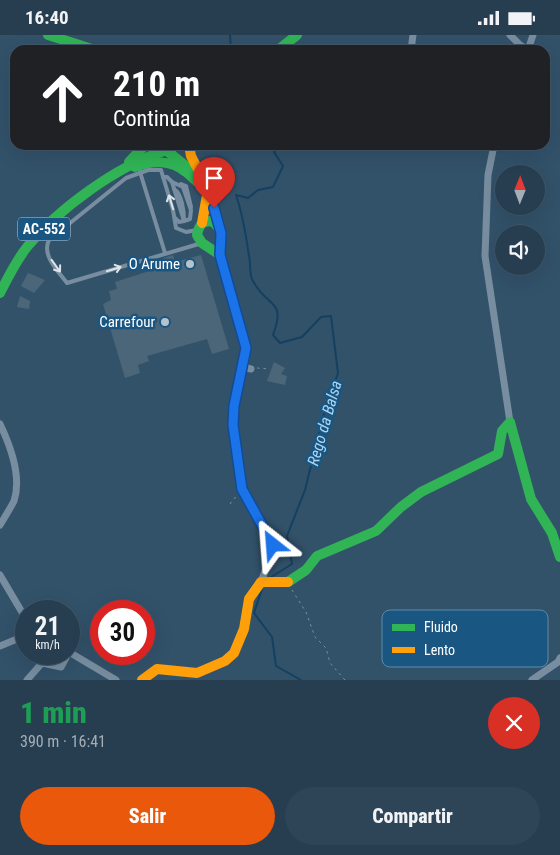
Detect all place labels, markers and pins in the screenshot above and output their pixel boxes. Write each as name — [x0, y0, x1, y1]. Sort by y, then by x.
pin — [193, 157, 235, 208]
place label: O Arume — [129, 255, 180, 273]
marker: O Arume — [184, 258, 196, 270]
place label: Carrefour — [99, 313, 155, 331]
marker: Carrefour — [159, 316, 171, 328]

